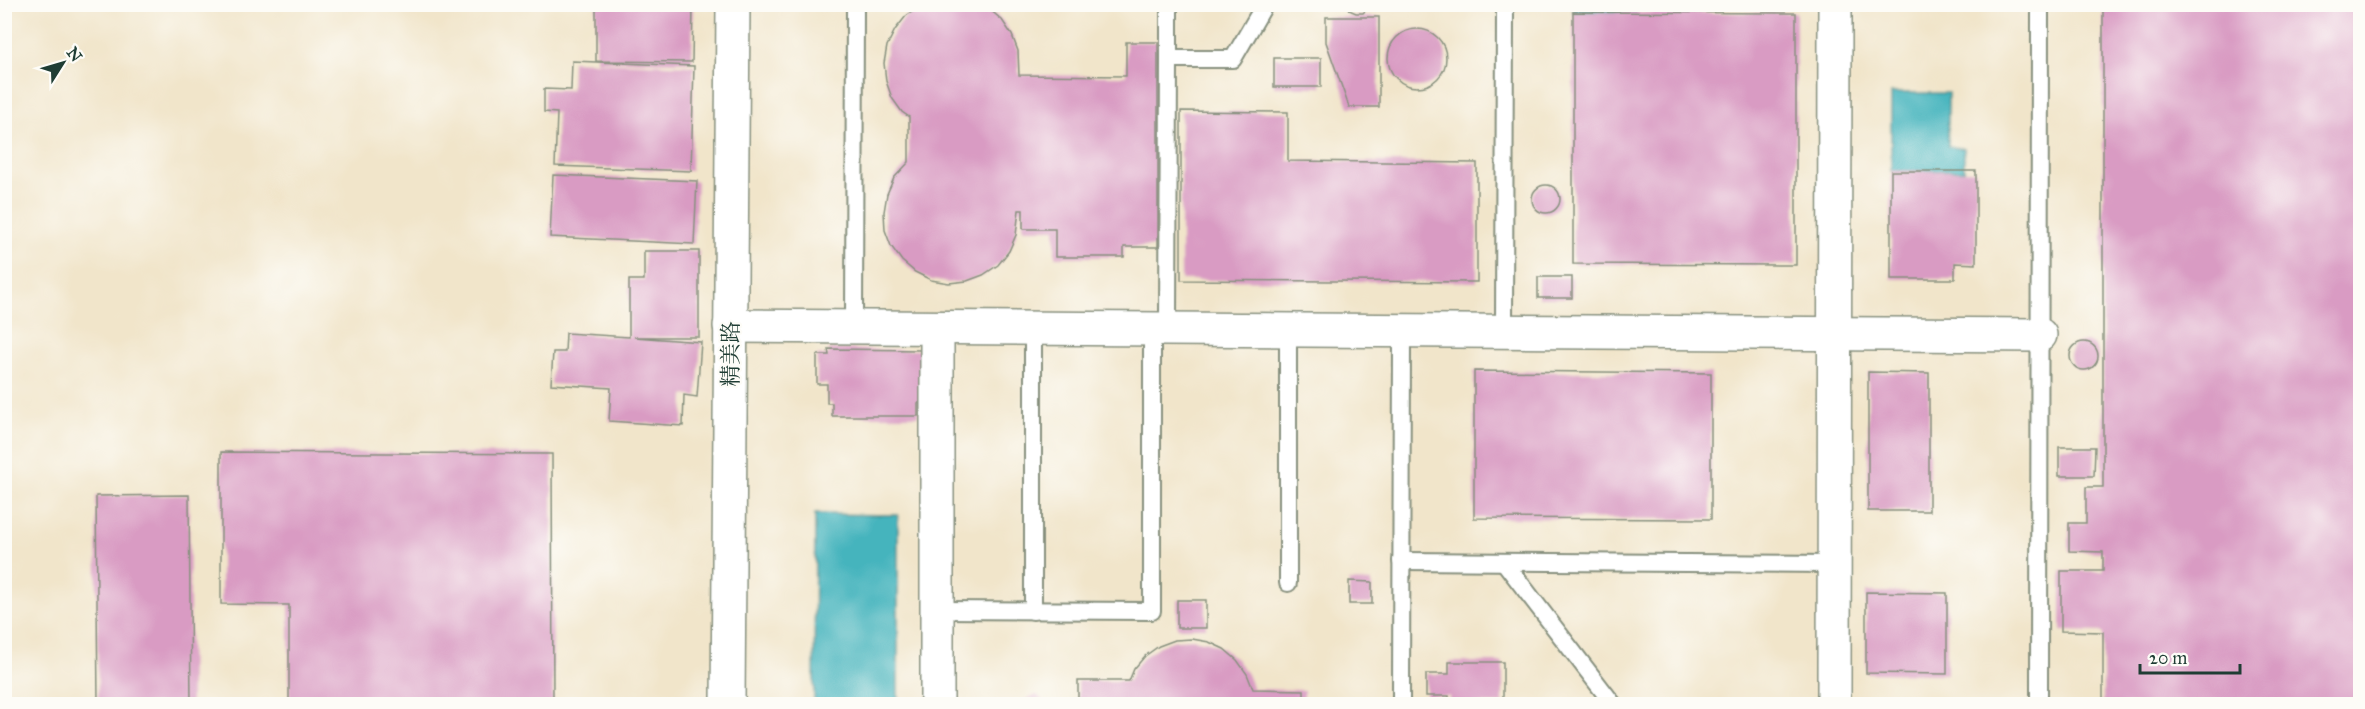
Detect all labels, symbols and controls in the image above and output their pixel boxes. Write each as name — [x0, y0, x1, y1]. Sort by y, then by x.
north arrow — [33, 33, 93, 93]
text: N — [63, 43, 87, 66]
street label: 精美路 — [717, 321, 744, 387]
scale bar — [2140, 637, 2240, 675]
text: 20 m — [2149, 647, 2187, 669]

